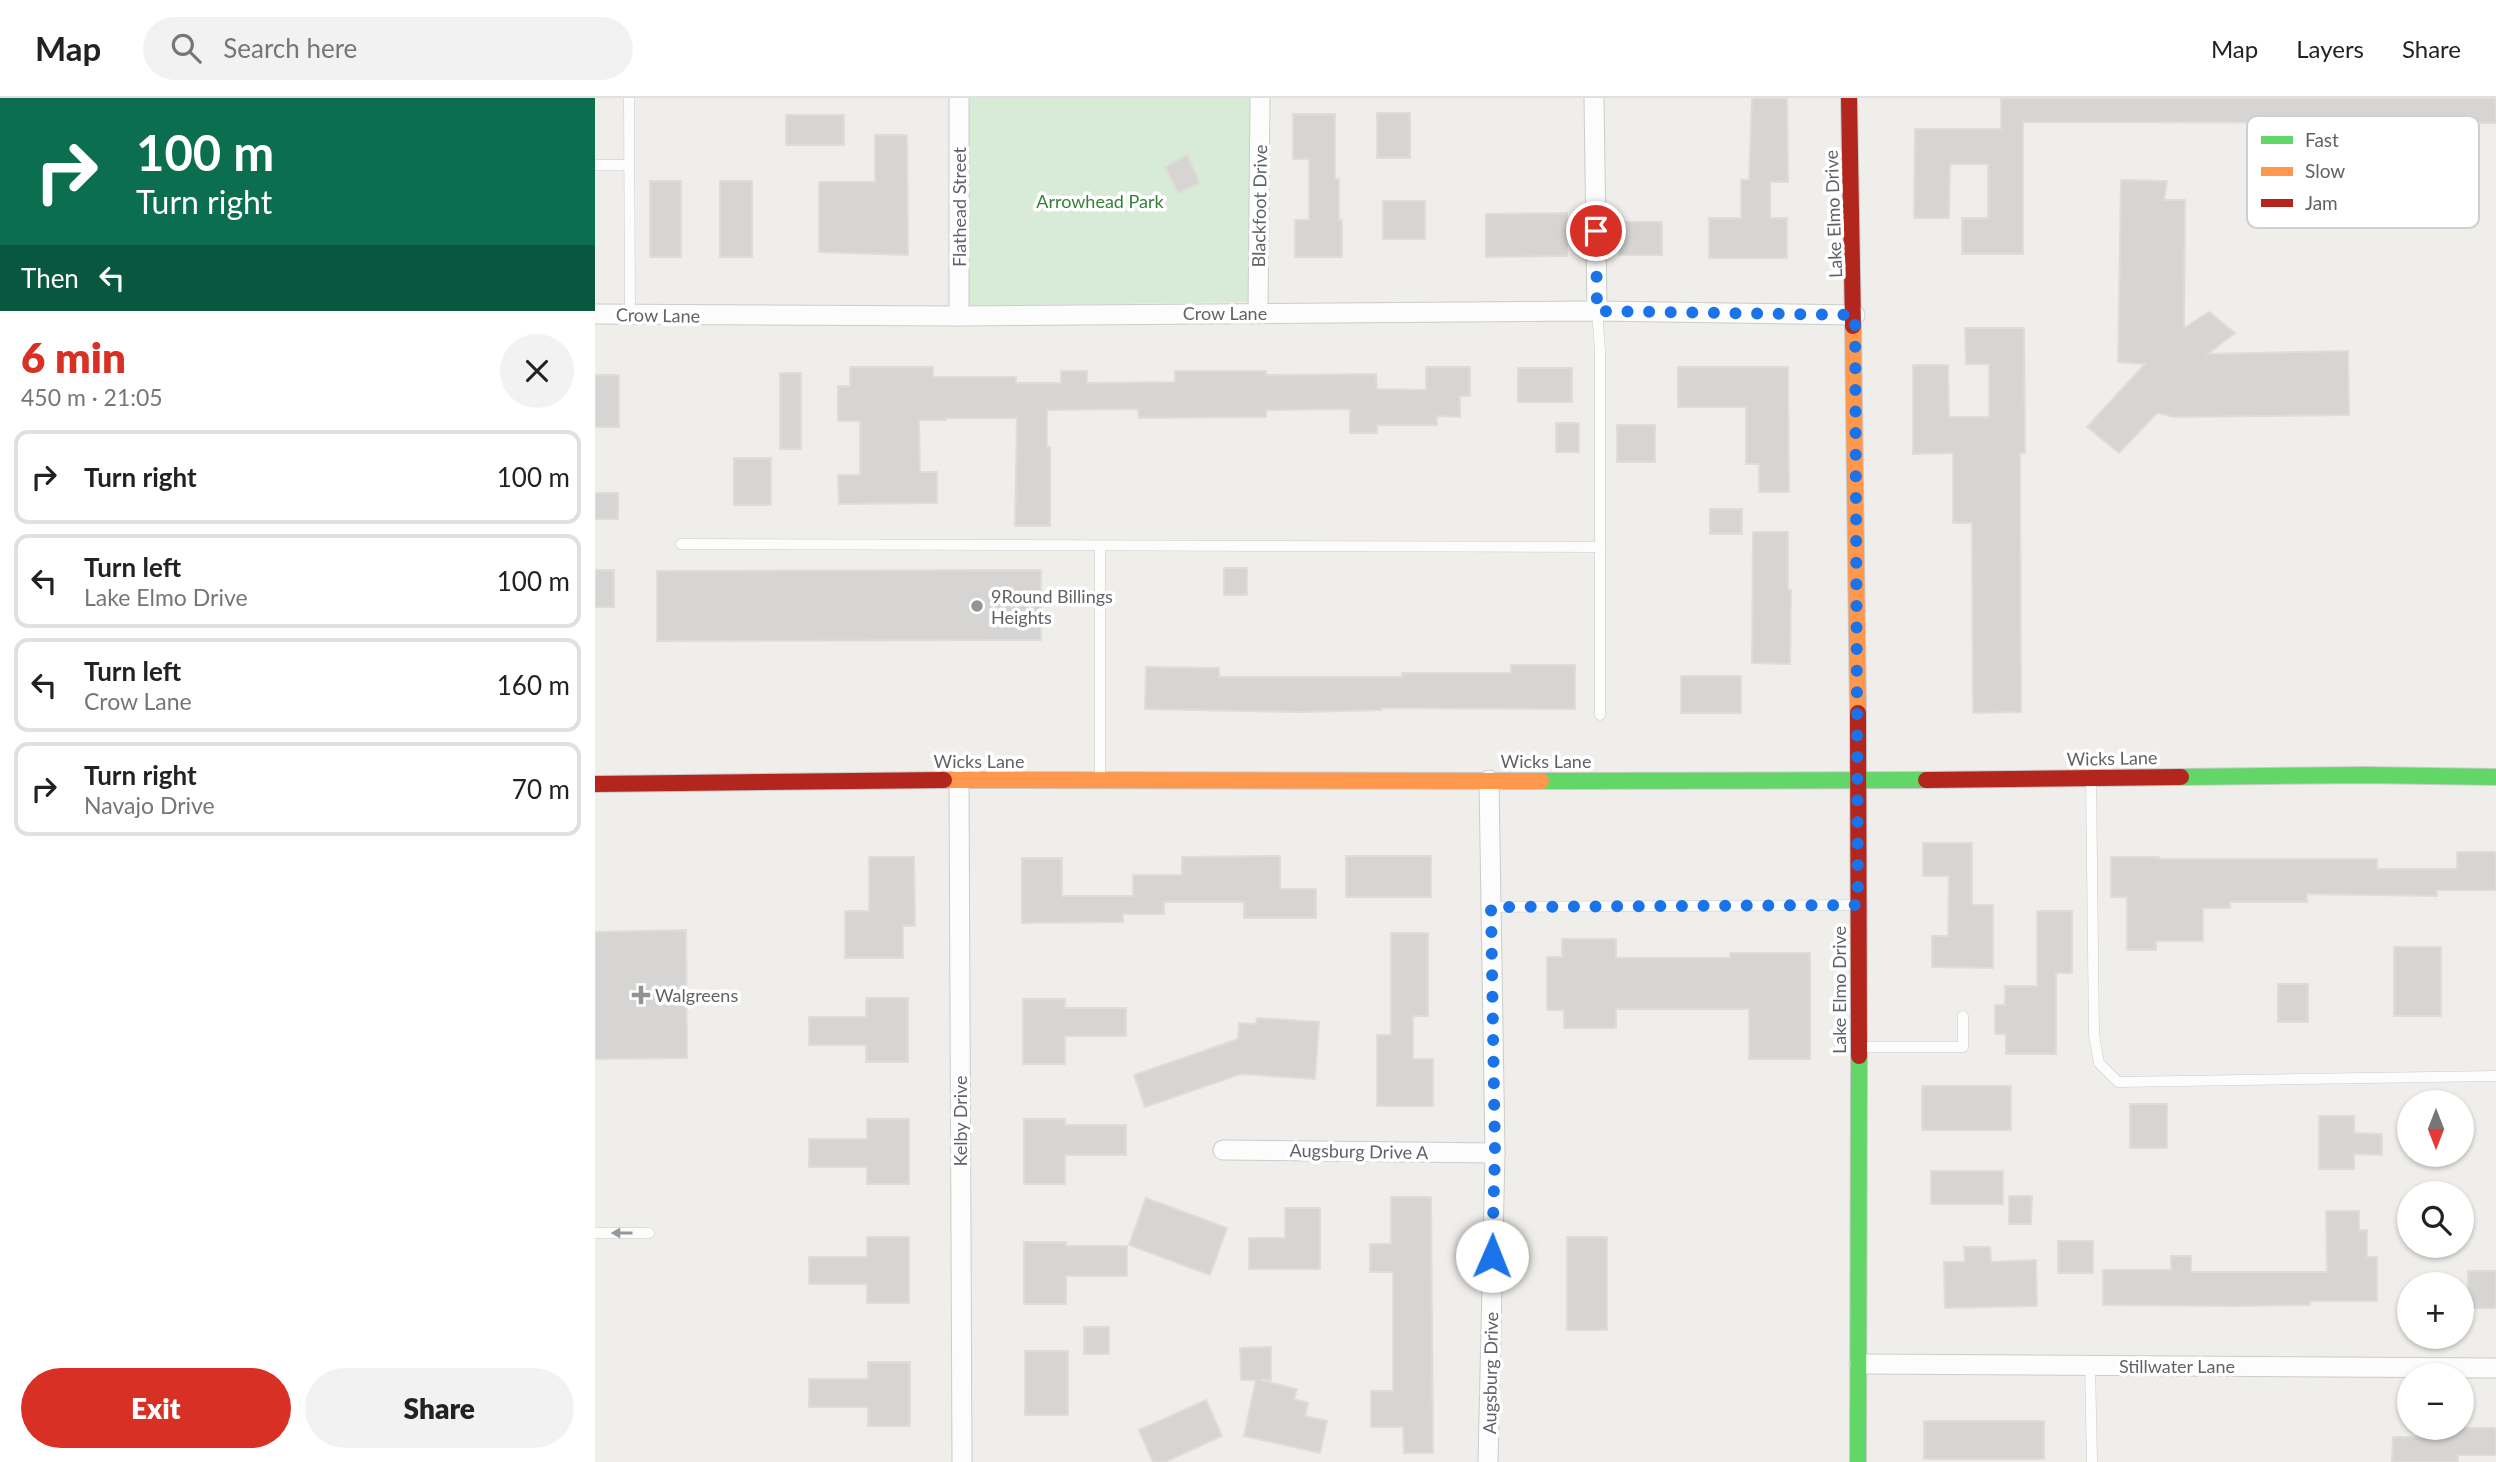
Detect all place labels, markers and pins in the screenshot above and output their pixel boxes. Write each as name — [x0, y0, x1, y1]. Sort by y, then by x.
pin — [1566, 201, 1626, 261]
place label: 9Round Billings Heights — [991, 585, 1113, 628]
marker: 9Round Billings Heights — [969, 598, 985, 614]
place label: Walgreens — [655, 984, 738, 1006]
marker: Walgreens — [633, 987, 649, 1003]

